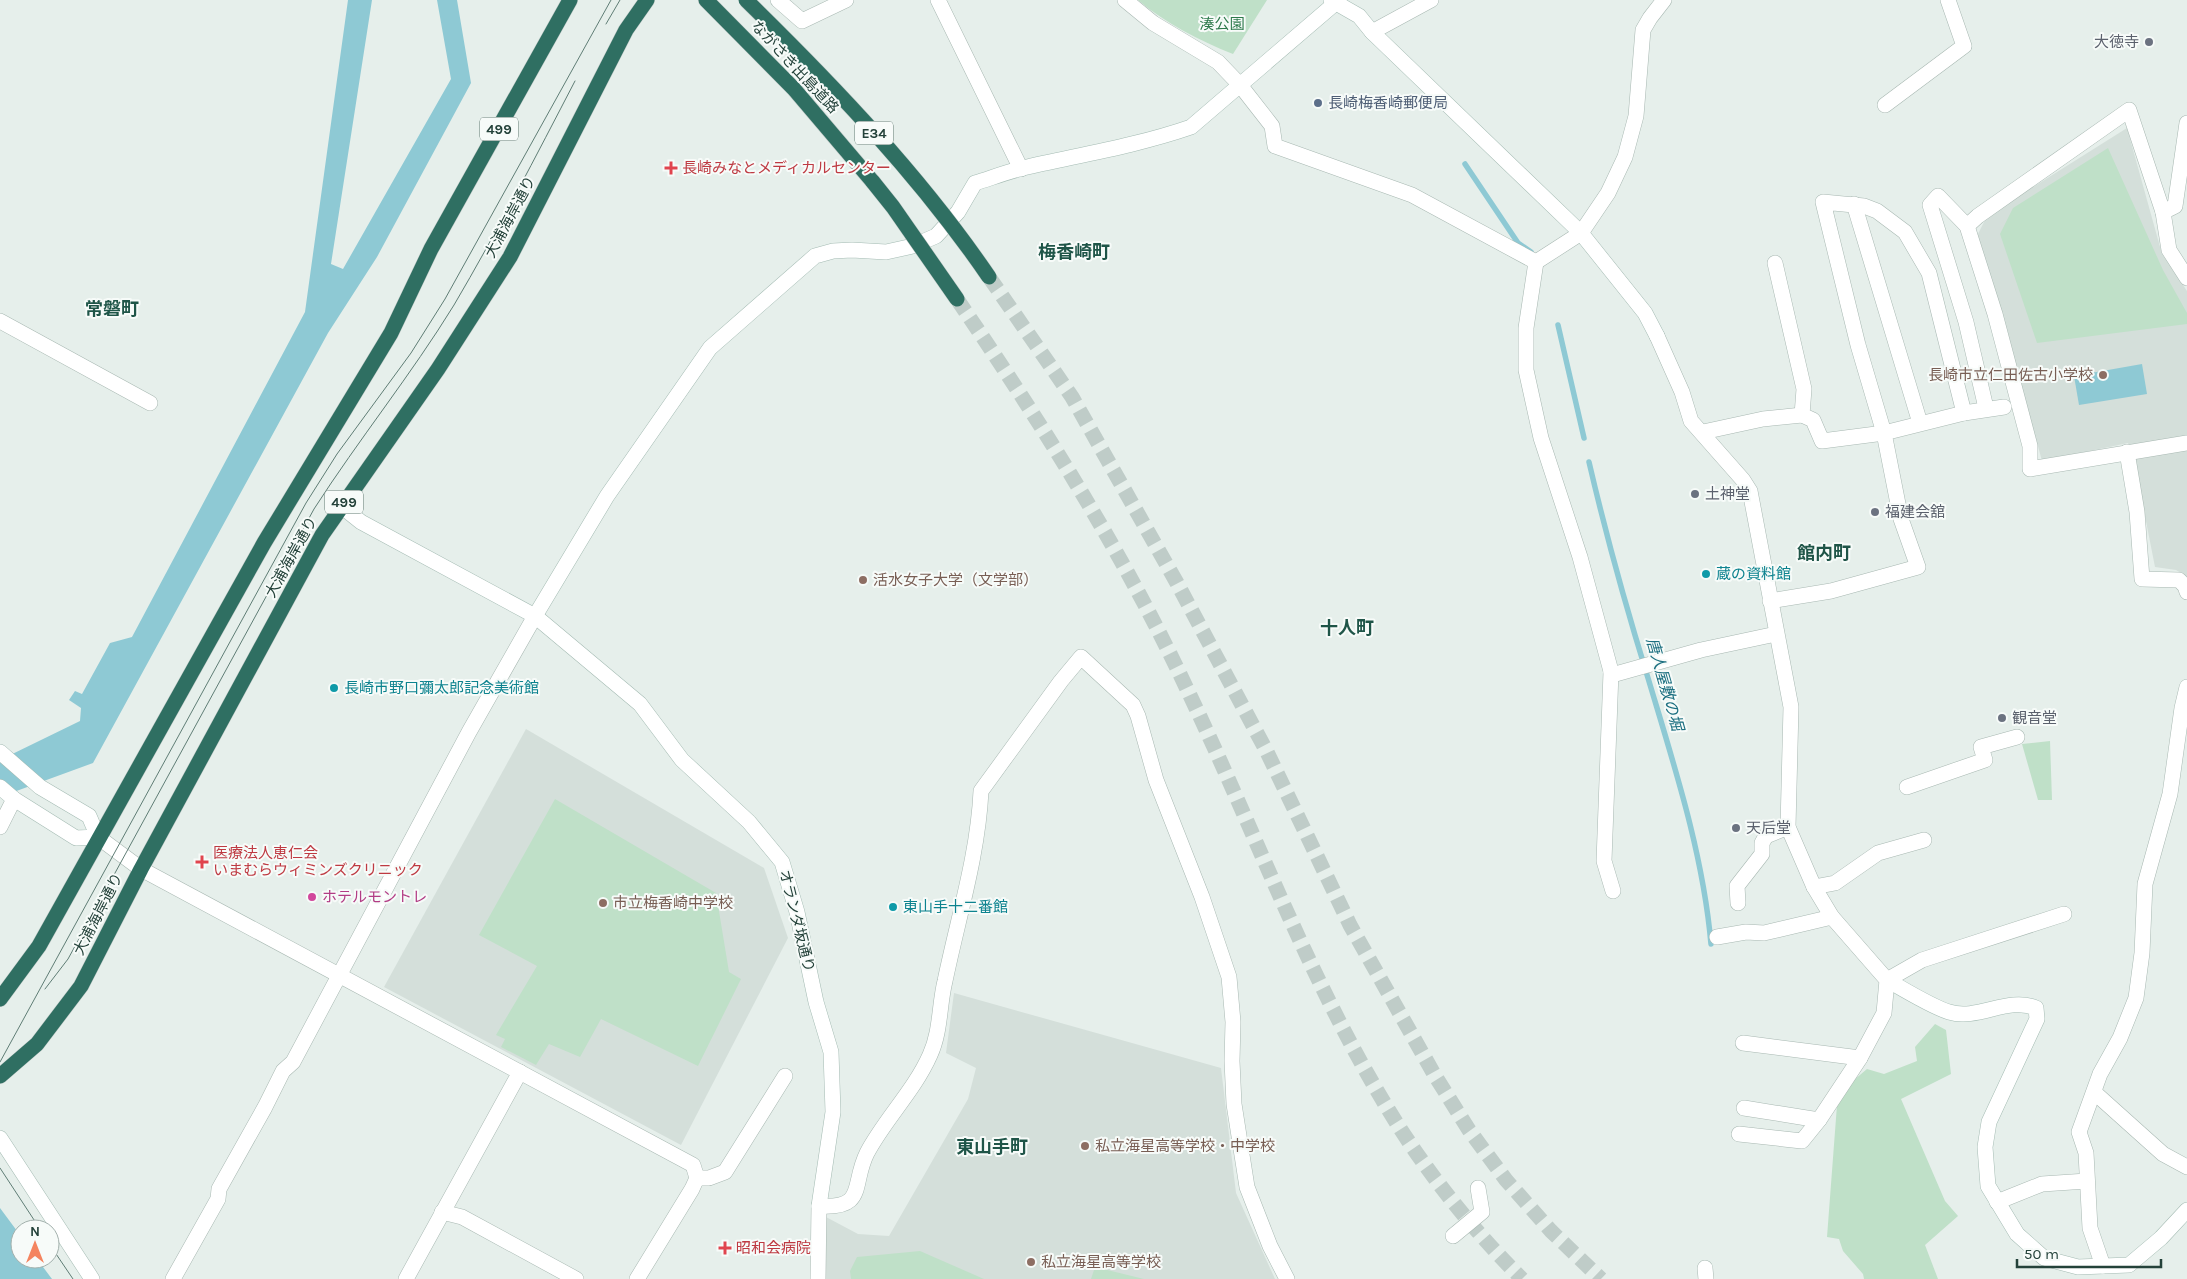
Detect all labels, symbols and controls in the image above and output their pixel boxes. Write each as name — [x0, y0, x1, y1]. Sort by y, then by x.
park label: 湊公園 — [1199, 15, 1245, 33]
street label: ながさき出島道路 — [747, 17, 843, 117]
place label: 大徳寺 — [2094, 33, 2139, 51]
marker: 大徳寺 — [2143, 36, 2155, 48]
place label: 長崎梅香崎郵便局 — [1328, 94, 1448, 112]
marker: 長崎梅香崎郵便局 — [1312, 97, 1324, 109]
road number: 499 — [480, 118, 518, 140]
road number: E34 — [855, 122, 893, 144]
place label: 長崎みなとメディカルセンター — [682, 159, 891, 177]
marker: 長崎みなとメディカルセンター — [664, 161, 678, 175]
street label: 大浦海岸通り — [481, 173, 539, 261]
district label: 梅香崎町 — [1038, 241, 1110, 263]
district label: 常磐町 — [85, 298, 139, 320]
place label: 長崎市立仁田佐古小学校 — [1928, 366, 2093, 384]
marker: 長崎市立仁田佐古小学校 — [2097, 369, 2109, 381]
place label: 土神堂 — [1705, 485, 1750, 503]
marker: 土神堂 — [1689, 488, 1701, 500]
road number: 499 — [325, 491, 363, 514]
place label: 福建会舘 — [1885, 503, 1945, 521]
marker: 福建会舘 — [1869, 506, 1881, 518]
street label: 大浦海岸通り — [261, 513, 321, 601]
district label: 館内町 — [1797, 542, 1851, 564]
place label: 蔵の資料館 — [1716, 565, 1791, 583]
marker: 蔵の資料館 — [1700, 568, 1712, 580]
place label: 活水女子大学（文学部） — [873, 571, 1038, 589]
marker: 活水女子大学（文学部） — [857, 574, 869, 586]
district label: 十人町 — [1320, 617, 1374, 639]
water label: 唐人屋敷の堀 — [1643, 635, 1688, 736]
place label: 長崎市野口彌太郎記念美術館 — [344, 679, 539, 697]
marker: 長崎市野口彌太郎記念美術館 — [328, 682, 340, 694]
place label: 観音堂 — [2012, 709, 2057, 727]
marker: 観音堂 — [1996, 712, 2008, 724]
place label: 天后堂 — [1746, 819, 1791, 837]
marker: 天后堂 — [1730, 822, 1742, 834]
place label: 医療法人恵仁会 いまむらウィミンズクリニック — [213, 844, 423, 879]
marker: 医療法人恵仁会 いまむらウィミンズクリニック — [195, 855, 209, 869]
street label: オランダ坂通り — [776, 868, 818, 974]
street label: 大浦海岸通り — [70, 870, 126, 958]
place label: ホテルモントレ — [322, 888, 427, 906]
marker: ホテルモントレ — [306, 891, 318, 903]
place label: 市立梅香崎中学校 — [613, 894, 733, 912]
marker: 市立梅香崎中学校 — [597, 897, 609, 909]
place label: 東山手十二番館 — [903, 898, 1008, 916]
marker: 東山手十二番館 — [887, 901, 899, 913]
district label: 東山手町 — [956, 1136, 1028, 1158]
place label: 私立海星高等学校・中学校 — [1095, 1137, 1275, 1155]
marker: 私立海星高等学校・中学校 — [1079, 1140, 1091, 1152]
north arrow — [10, 1219, 60, 1269]
text: N — [30, 1223, 40, 1240]
scale bar — [2017, 1236, 2161, 1268]
place label: 昭和会病院 — [736, 1239, 811, 1257]
marker: 昭和会病院 — [718, 1241, 732, 1255]
text: 50 m — [2024, 1245, 2059, 1263]
place label: 私立海星高等学校 — [1041, 1253, 1161, 1271]
marker: 私立海星高等学校 — [1025, 1256, 1037, 1268]

